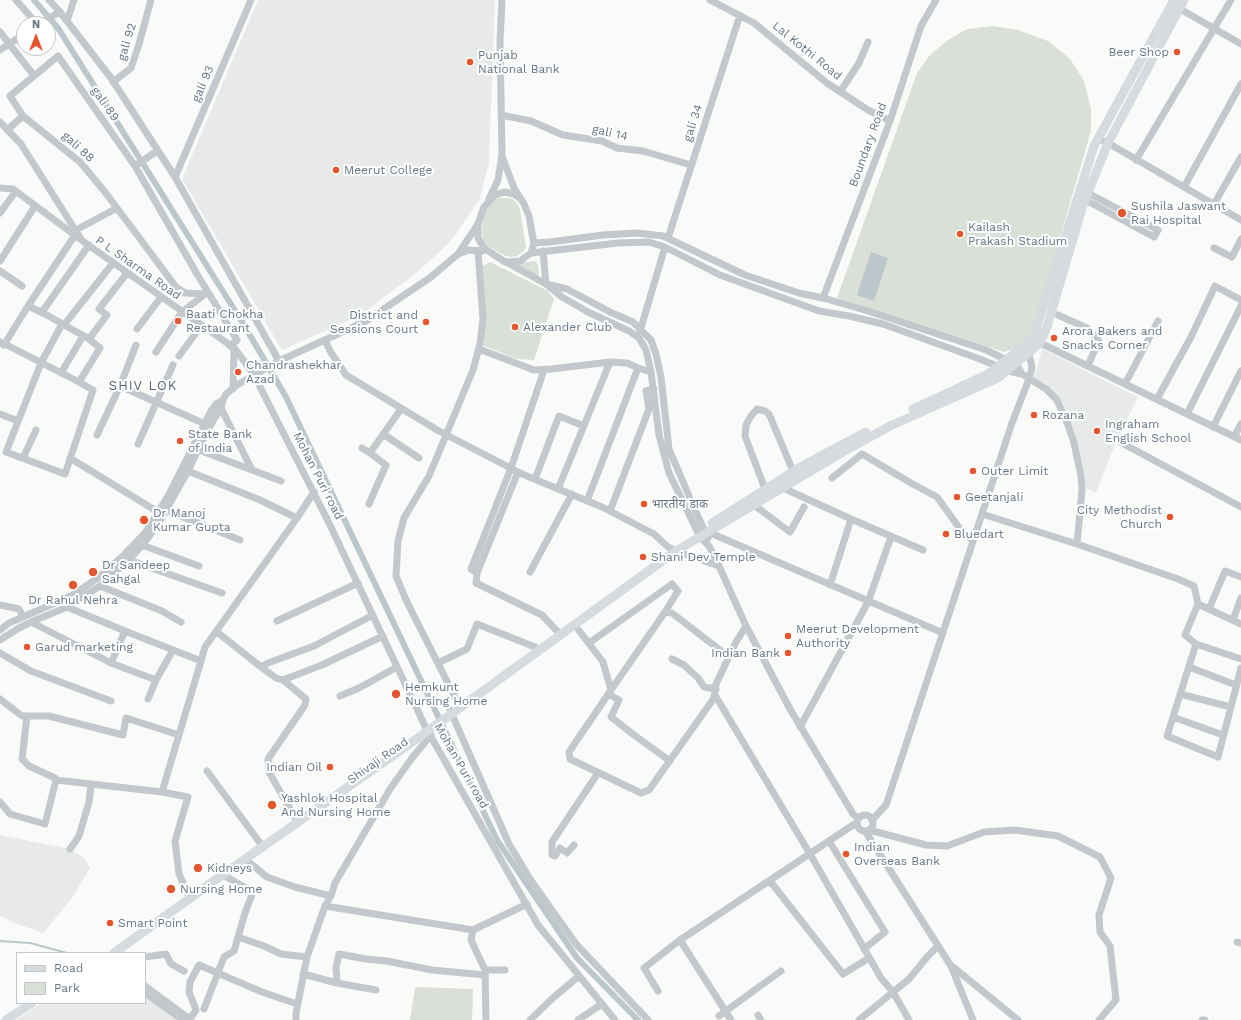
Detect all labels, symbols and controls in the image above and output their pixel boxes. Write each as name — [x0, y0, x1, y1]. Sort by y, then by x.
north arrow — [16, 16, 56, 56]
text: N — [32, 18, 40, 31]
street label: Lal Kothi Road — [769, 19, 845, 83]
street label: gali 92 — [114, 21, 140, 63]
place label: Beer Shop — [1108, 45, 1169, 59]
marker: Beer Shop — [1172, 47, 1182, 57]
place label: Punjab National Bank — [478, 48, 560, 76]
marker: Punjab National Bank — [465, 57, 475, 67]
street label: gali 93 — [189, 64, 217, 104]
street label: gali 89 — [88, 84, 122, 124]
street label: Boundary Road — [846, 101, 890, 189]
street label: gali 34 — [680, 102, 706, 144]
street label: gali 14 — [591, 122, 629, 144]
street label: gali 88 — [59, 129, 97, 165]
place label: Meerut College — [344, 163, 432, 177]
marker: Meerut College — [331, 165, 341, 175]
place label: Sushila Jaswant Rai Hospital — [1131, 199, 1226, 227]
marker: Sushila Jaswant Rai Hospital — [1116, 207, 1128, 219]
place label: Kailash Prakash Stadium — [968, 220, 1067, 248]
marker: Kailash Prakash Stadium — [955, 229, 965, 239]
street label: P L Sharma Road — [92, 233, 184, 303]
place label: Baati Chokha Restaurant — [186, 307, 263, 335]
place label: District and Sessions Court — [330, 308, 418, 336]
marker: Baati Chokha Restaurant — [173, 316, 183, 326]
marker: District and Sessions Court — [421, 317, 431, 327]
place label: Alexander Club — [523, 320, 612, 334]
marker: Alexander Club — [510, 322, 520, 332]
place label: Arora Bakers and Snacks Corner — [1062, 324, 1162, 352]
marker: Arora Bakers and Snacks Corner — [1049, 333, 1059, 343]
place label: Chandrashekhar Azad — [246, 358, 342, 386]
marker: Chandrashekhar Azad — [233, 367, 243, 377]
district label: SHIV LOK — [109, 378, 177, 394]
place label: Rozana — [1042, 408, 1084, 422]
marker: Rozana — [1029, 410, 1039, 420]
place label: Ingraham English School — [1105, 417, 1191, 445]
marker: Ingraham English School — [1092, 426, 1102, 436]
place label: State Bank of India — [188, 427, 252, 455]
street label: Mohan Puri road — [290, 430, 346, 522]
marker: State Bank of India — [175, 436, 185, 446]
place label: Outer Limit — [981, 464, 1048, 478]
marker: Outer Limit — [968, 466, 978, 476]
place label: Geetanjali — [965, 490, 1023, 504]
marker: Geetanjali — [952, 492, 962, 502]
place label: भारतीय डाक — [652, 497, 708, 511]
marker: भारतीय डाक — [639, 499, 649, 509]
place label: City Methodist Church — [1077, 503, 1162, 531]
place label: Dr Manoj Kumar Gupta — [153, 506, 231, 534]
marker: City Methodist Church — [1165, 512, 1175, 522]
marker: Dr Manoj Kumar Gupta — [138, 514, 150, 526]
place label: Bluedart — [954, 527, 1004, 541]
marker: Bluedart — [941, 529, 951, 539]
place label: Shani Dev Temple — [651, 550, 756, 564]
marker: Shani Dev Temple — [638, 552, 648, 562]
place label: Dr Sandeep Sahgal — [102, 558, 170, 586]
marker: Dr Sandeep Sahgal — [87, 566, 99, 578]
marker: Dr Rahul Nehra — [67, 579, 79, 591]
place label: Dr Rahul Nehra — [28, 593, 118, 607]
place label: Meerut Development Authority — [796, 622, 919, 650]
marker: Meerut Development Authority — [783, 631, 793, 641]
place label: Garud marketing — [35, 640, 133, 654]
marker: Garud marketing — [22, 642, 32, 652]
place label: Indian Bank — [711, 646, 780, 660]
marker: Indian Bank — [783, 648, 793, 658]
place label: Hemkunt Nursing Home — [405, 680, 487, 708]
marker: Hemkunt Nursing Home — [390, 688, 402, 700]
street label: Mohan Puri road — [431, 721, 491, 811]
street label: Shivaji Road — [345, 735, 411, 787]
place label: Indian Oil — [266, 760, 322, 774]
marker: Indian Oil — [325, 762, 335, 772]
place label: Yashlok Hospital And Nursing Home — [281, 791, 390, 819]
marker: Yashlok Hospital And Nursing Home — [266, 799, 278, 811]
place label: Indian Overseas Bank — [854, 840, 940, 868]
marker: Indian Overseas Bank — [841, 849, 851, 859]
place label: Kidneys — [207, 861, 252, 875]
marker: Kidneys — [192, 862, 204, 874]
place label: Nursing Home — [180, 882, 262, 896]
marker: Nursing Home — [165, 883, 177, 895]
place label: Smart Point — [118, 916, 187, 930]
marker: Smart Point — [105, 918, 115, 928]
legend — [16, 952, 146, 1004]
text: Road — [54, 961, 83, 975]
text: Park — [54, 981, 80, 995]

